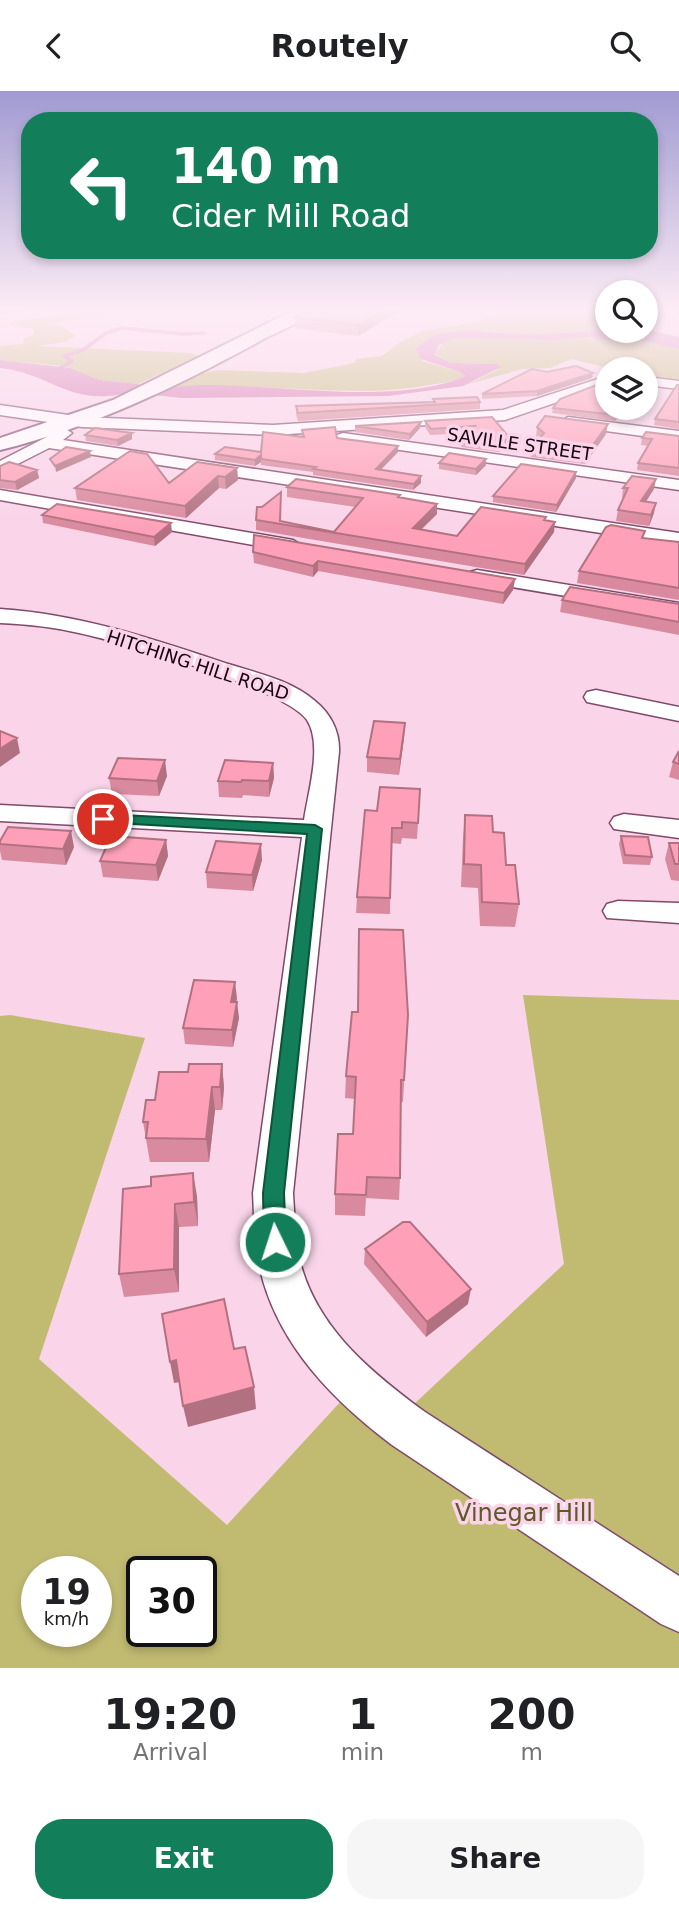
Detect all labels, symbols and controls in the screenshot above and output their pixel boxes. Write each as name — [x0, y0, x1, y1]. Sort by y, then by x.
icon: back — [35, 27, 73, 65]
text: Routely — [270, 27, 409, 65]
icon: search — [606, 27, 644, 65]
text: 140 m — [171, 138, 341, 195]
icon: left — [56, 140, 147, 231]
text: Cider Mill Road — [171, 197, 410, 235]
map controls — [595, 280, 658, 420]
button: search — [595, 280, 658, 343]
button: layers — [595, 357, 658, 420]
street label: SAVILLE STREET — [446, 423, 595, 465]
street label: HITCHING HILL ROAD — [104, 626, 292, 704]
pin — [73, 789, 133, 849]
icon: arrive — [84, 800, 122, 838]
position arrow — [238, 1205, 312, 1279]
park label: Vinegar Hill — [455, 1499, 593, 1527]
speed limit sign: 30 — [126, 1556, 217, 1647]
text: 19 — [42, 1572, 91, 1612]
text: km/h — [44, 1608, 89, 1629]
text: 19:20 — [104, 1690, 237, 1739]
text: 1 — [348, 1690, 377, 1739]
text: 200 — [488, 1690, 575, 1739]
text: Arrival — [133, 1739, 208, 1765]
text: min — [341, 1739, 384, 1765]
text: m — [520, 1739, 543, 1765]
button: Exit — [35, 1819, 333, 1899]
button: Share — [347, 1819, 644, 1899]

